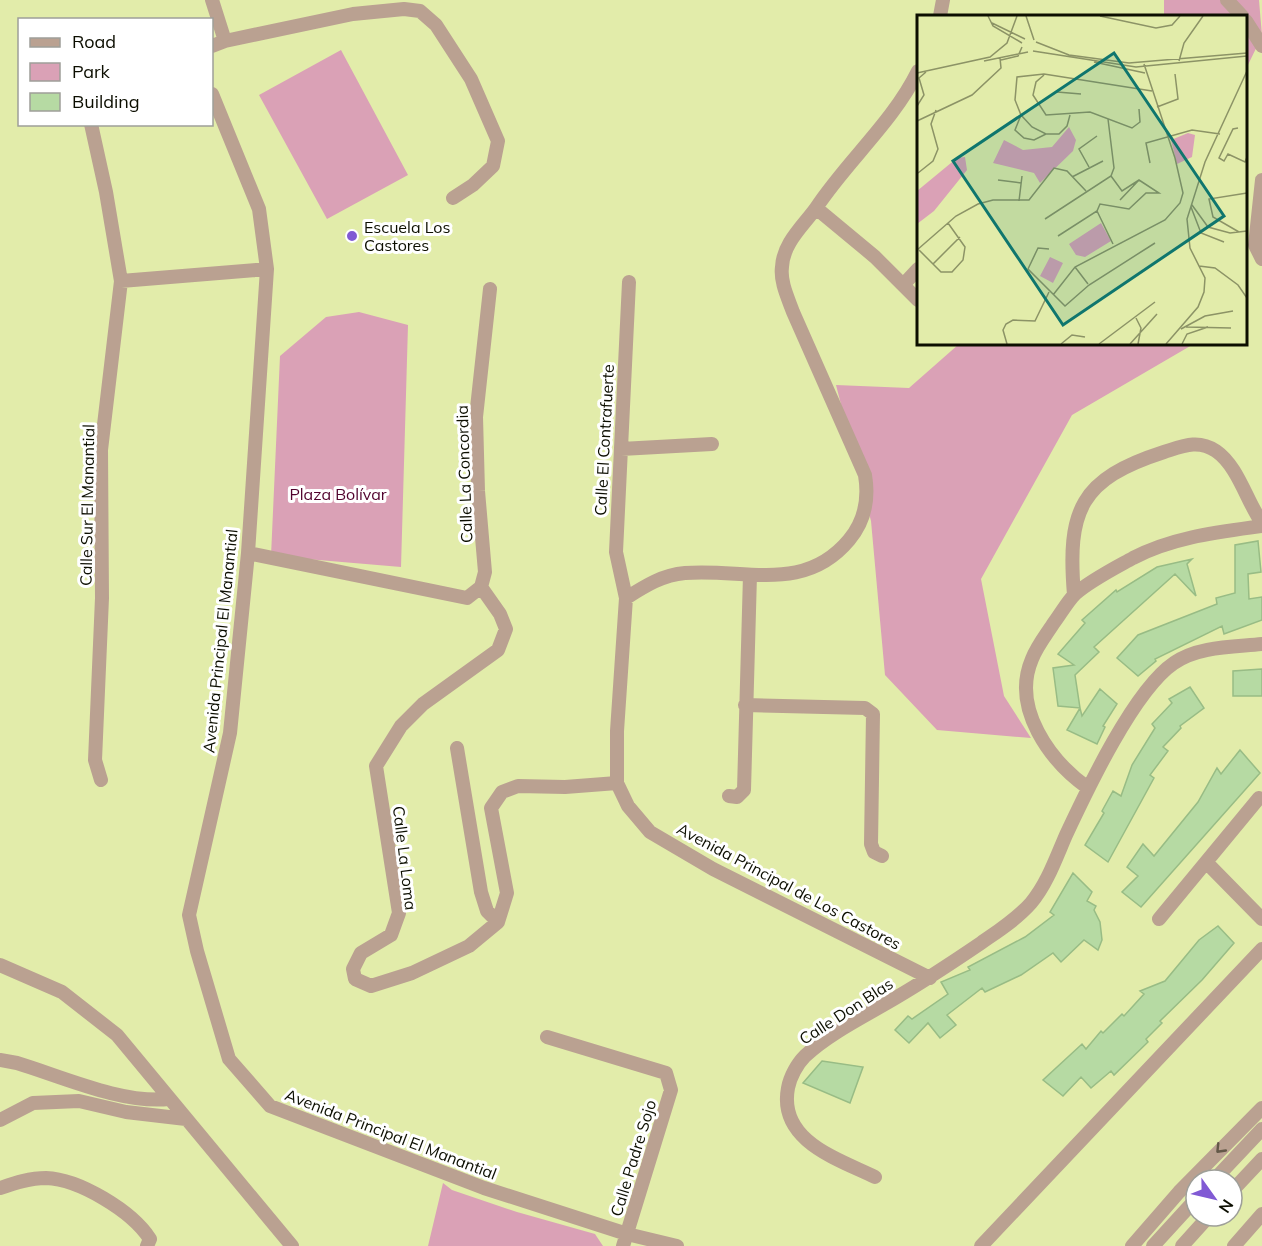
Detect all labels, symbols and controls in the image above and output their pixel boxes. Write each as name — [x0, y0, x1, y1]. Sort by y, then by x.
inset map — [917, 15, 1247, 345]
legend — [18, 18, 213, 126]
text: Road — [72, 30, 116, 53]
text: Park — [72, 60, 111, 83]
text: Building — [72, 90, 140, 113]
place label: Escuela Los Castores — [364, 217, 450, 255]
marker: Escuela Los Castores — [345, 229, 359, 243]
street label: Calle El Contrafuerte — [590, 364, 618, 516]
street label: Calle La Concordia — [452, 405, 476, 543]
street label: Calle Sur El Manantial — [76, 424, 98, 586]
park label: Plaza Bolívar — [289, 484, 387, 504]
street label: Avenida Principal El Manantial — [198, 528, 242, 754]
street label: Calle La Loma — [389, 805, 421, 911]
street label: Avenida Principal de Los Castores — [674, 818, 904, 954]
street label: Calle Don Blas — [795, 973, 897, 1049]
street label: Avenida Principal El Manantial — [282, 1084, 500, 1184]
street label: Calle Padre Sojo — [606, 1097, 660, 1219]
one-way arrow — [1216, 1142, 1227, 1153]
north arrow — [1184, 1168, 1244, 1228]
text: N — [1215, 1196, 1238, 1217]

